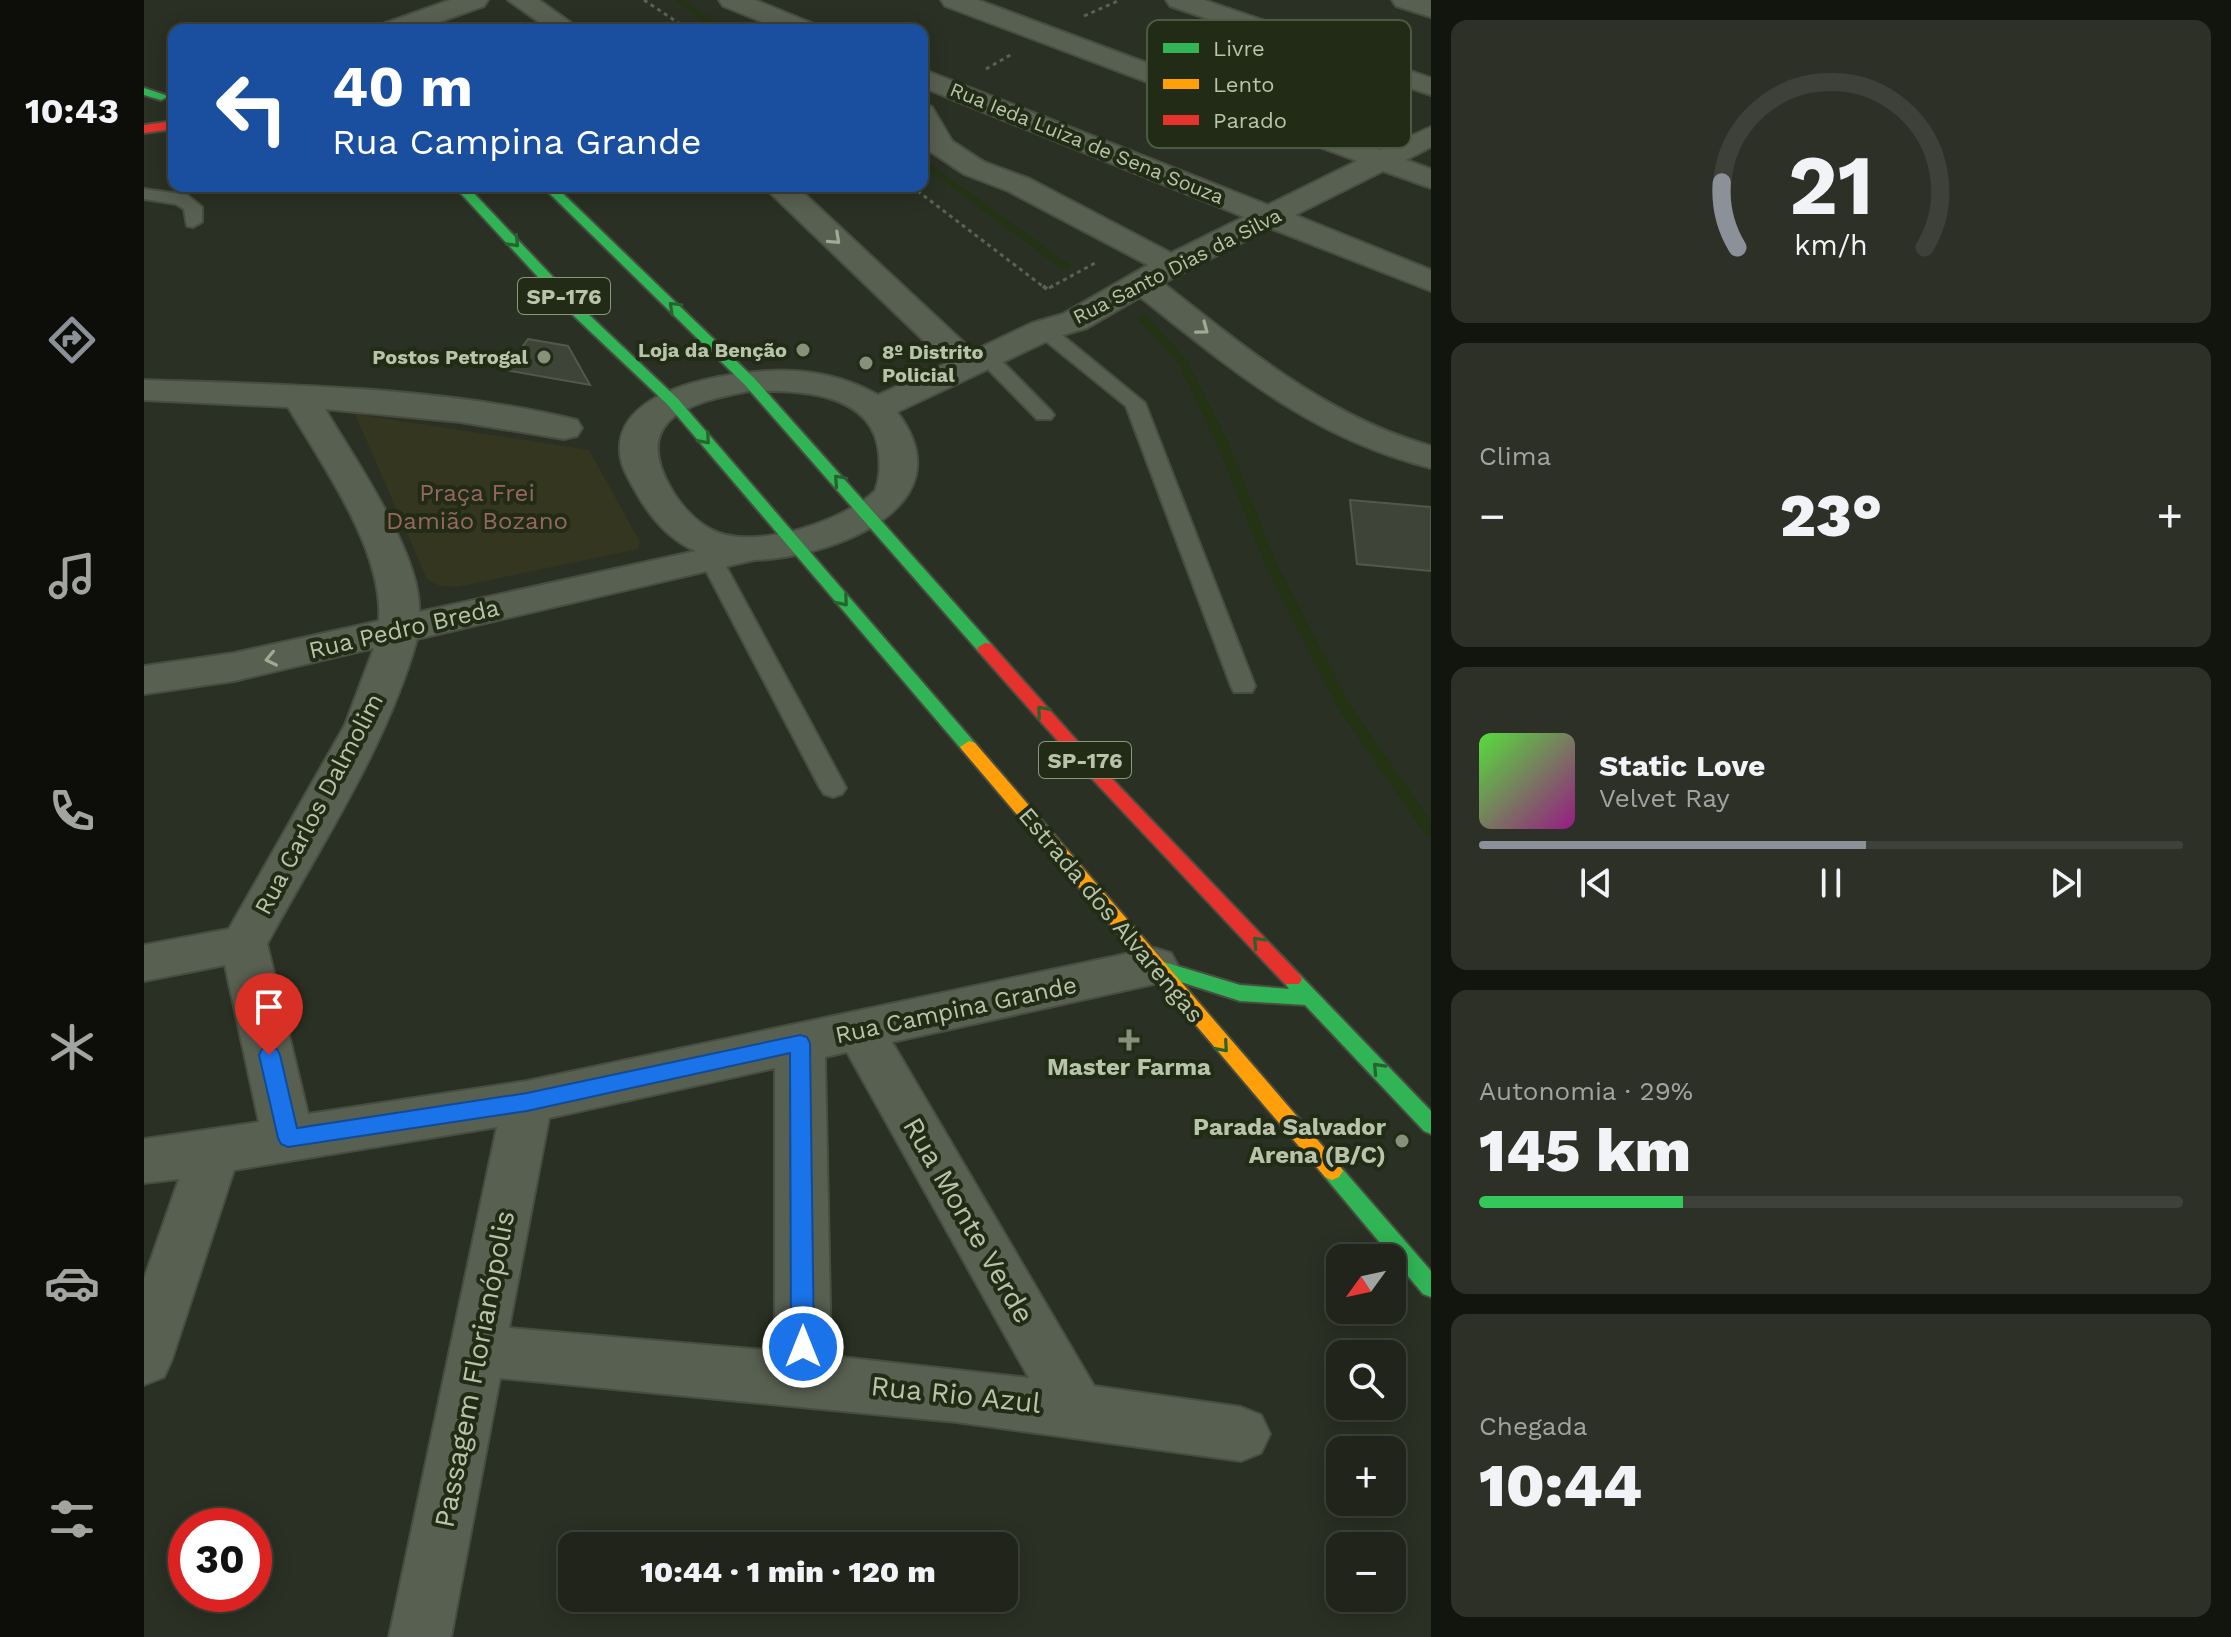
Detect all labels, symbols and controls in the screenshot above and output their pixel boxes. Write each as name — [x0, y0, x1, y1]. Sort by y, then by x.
legend — [1147, 20, 1411, 148]
text: Livre — [1213, 36, 1265, 61]
text: 40 m — [332, 54, 473, 120]
icon: left — [200, 56, 304, 160]
text: Lento — [1213, 72, 1274, 97]
street label: Rua Ieda Luiza de Sena Souza — [947, 77, 1227, 209]
text: 10:43 — [25, 90, 119, 132]
text: Parado — [1213, 108, 1287, 133]
text: Rua Campina Grande — [332, 121, 701, 163]
text: 21 — [1788, 136, 1874, 233]
street label: Rua Santo Dias da Silva — [1069, 203, 1285, 329]
text: km/h — [1794, 228, 1868, 262]
one-way arrow — [826, 230, 840, 245]
one-way arrow — [504, 233, 519, 247]
road number: SP-176 — [518, 278, 610, 314]
one-way arrow — [669, 301, 683, 316]
icon: directions — [44, 312, 100, 368]
one-way arrow — [1194, 320, 1209, 334]
place label: Loja da Benção — [638, 338, 787, 362]
place label: 8º Distrito Policial — [882, 340, 983, 387]
marker: Loja da Benção — [794, 341, 812, 359]
place label: Postos Petrogal — [372, 345, 528, 369]
marker: Postos Petrogal — [535, 348, 553, 366]
marker: 8º Distrito Policial — [857, 354, 875, 372]
one-way arrow — [696, 430, 710, 445]
text: Clima — [1479, 441, 1551, 471]
one-way arrow — [834, 475, 848, 490]
park label: Praça Frei Damião Bozano — [386, 479, 568, 535]
text: 23° — [1780, 480, 1882, 551]
text: − — [1479, 490, 1506, 542]
text: + — [2156, 490, 2183, 542]
icon: music — [44, 548, 100, 604]
one-way arrow — [833, 592, 848, 607]
street label: Rua Pedro Breda — [306, 593, 502, 665]
one-way arrow — [264, 649, 277, 666]
street label: Rua Carlos Dalmolim — [249, 689, 389, 919]
one-way arrow — [1037, 706, 1051, 721]
road number: SP-176 — [1039, 742, 1131, 778]
text: Static Love — [1599, 748, 1765, 783]
icon: phone — [44, 783, 100, 839]
text: Velvet Ray — [1599, 783, 1730, 813]
street label: Estrada dos Alvarengas — [1013, 802, 1209, 1028]
icon: previous — [1574, 861, 1618, 905]
icon: pause — [1809, 861, 1853, 905]
icon: next — [2044, 861, 2088, 905]
one-way arrow — [1253, 936, 1267, 951]
street label: Rua Campina Grande — [833, 971, 1079, 1049]
pin — [235, 973, 303, 1055]
icon: arrive — [247, 985, 291, 1029]
icon: climate — [44, 1019, 100, 1075]
marker: Master Farma — [1120, 1031, 1138, 1049]
one-way arrow — [1213, 1037, 1228, 1052]
place label: Master Farma — [1047, 1053, 1211, 1081]
one-way arrow — [1372, 1063, 1387, 1077]
text: Autonomia · 29% — [1479, 1076, 1693, 1106]
street label: Rua Monte Verde — [896, 1111, 1041, 1329]
place label: Parada Salvador Arena (B/C) — [1193, 1113, 1387, 1169]
text: 145 km — [1479, 1115, 1691, 1186]
marker: Parada Salvador Arena (B/C) — [1393, 1132, 1411, 1150]
street label: Passagem Florianópolis — [428, 1208, 521, 1530]
north arrow — [1326, 1244, 1406, 1324]
map controls — [1326, 1244, 1406, 1612]
icon: car — [44, 1255, 100, 1311]
position arrow — [761, 1305, 845, 1389]
button: search — [1326, 1340, 1406, 1420]
street label: Rua Rio Azul — [869, 1369, 1043, 1420]
text: Chegada — [1479, 1411, 1588, 1441]
button: + — [1326, 1436, 1406, 1516]
text: 10:44 — [1479, 1450, 1642, 1521]
icon: filters — [44, 1491, 100, 1547]
speed limit sign: 30 — [168, 1508, 272, 1612]
button: − — [1326, 1532, 1406, 1612]
text: 10:44 · 1 min · 120 m — [640, 1554, 936, 1589]

